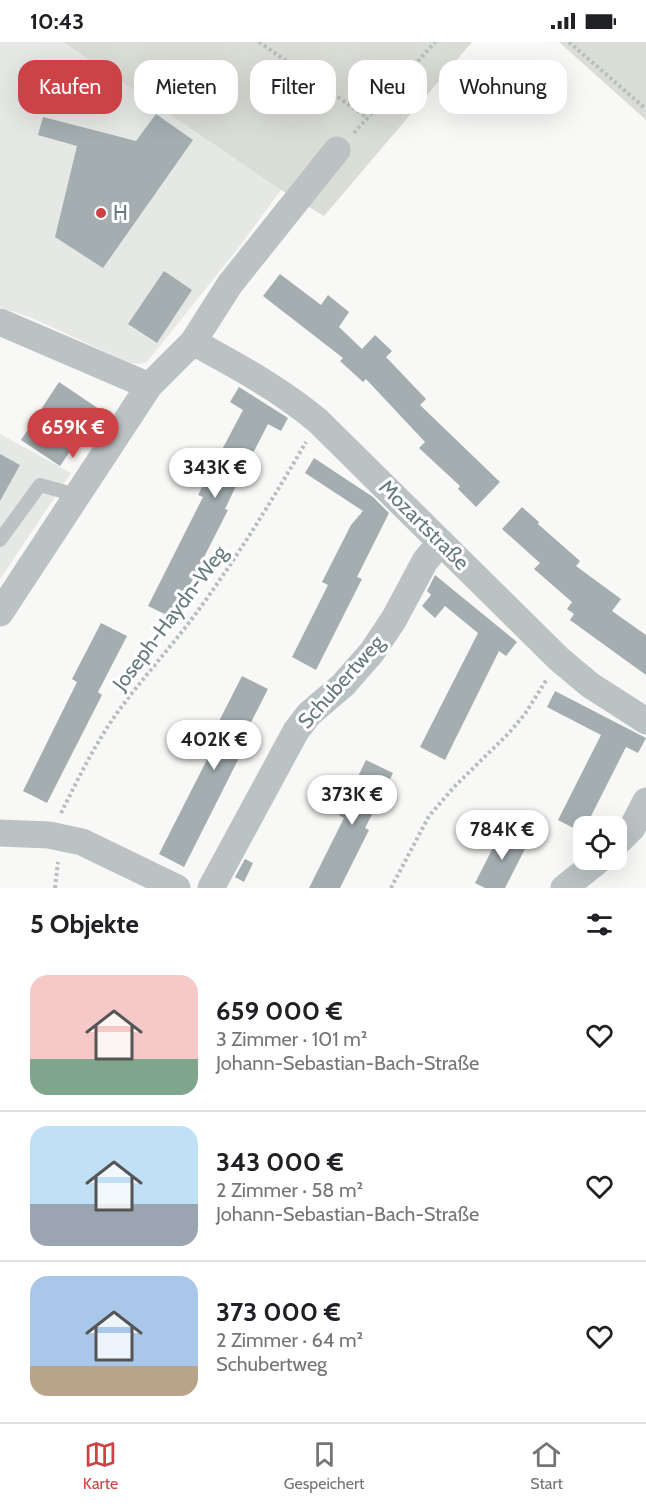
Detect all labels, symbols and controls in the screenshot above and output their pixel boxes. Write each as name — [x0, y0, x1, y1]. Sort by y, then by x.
text: 10:43 — [30, 8, 84, 35]
chip: Kaufen — [18, 60, 122, 114]
chip: Mieten — [134, 60, 238, 114]
chip: Filter — [250, 60, 336, 114]
chip: Neu — [348, 60, 427, 114]
chip: Wohnung — [439, 60, 567, 114]
place label: H — [113, 200, 128, 225]
marker: H — [94, 206, 108, 220]
pin: 659K € — [24, 408, 122, 459]
text: 659K € — [41, 415, 105, 439]
pin: 343K € — [166, 448, 264, 499]
text: 343K € — [183, 455, 247, 479]
street label: Mozartstraße — [374, 474, 475, 575]
street label: Joseph-Haydn-Weg — [106, 540, 233, 696]
street label: Schubertweg — [292, 630, 389, 733]
pin: 402K € — [165, 720, 263, 771]
text: 402K € — [181, 727, 247, 751]
pin: 373K € — [303, 775, 401, 826]
text: 373K € — [321, 782, 383, 806]
pin: 784K € — [453, 810, 551, 861]
map controls — [573, 816, 627, 870]
button: locate — [573, 816, 627, 870]
text: 784K € — [470, 817, 534, 841]
text: 5 Objekte — [30, 908, 139, 940]
icon: filters — [583, 908, 616, 941]
text: 659 000 € — [216, 995, 343, 1027]
icon: home — [78, 999, 150, 1071]
icon: heart — [583, 1019, 616, 1052]
text: 3 Zimmer · 101 m² — [216, 1027, 368, 1051]
text: Johann-Sebastian-Bach-Straße — [216, 1051, 479, 1075]
text: 343 000 € — [216, 1146, 344, 1178]
icon: home — [78, 1150, 150, 1222]
icon: heart — [583, 1170, 616, 1203]
text: 2 Zimmer · 58 m² — [216, 1178, 363, 1202]
text: Johann-Sebastian-Bach-Straße — [216, 1202, 479, 1226]
text: 373 000 € — [216, 1296, 341, 1328]
icon: home — [78, 1300, 150, 1372]
icon: heart — [583, 1320, 616, 1353]
text: 2 Zimmer · 64 m² — [216, 1328, 363, 1352]
text: Schubertweg — [216, 1352, 327, 1376]
tab: Karte — [83, 1438, 118, 1493]
tab: Gespeichert — [284, 1438, 364, 1493]
tab: Start — [530, 1438, 563, 1493]

